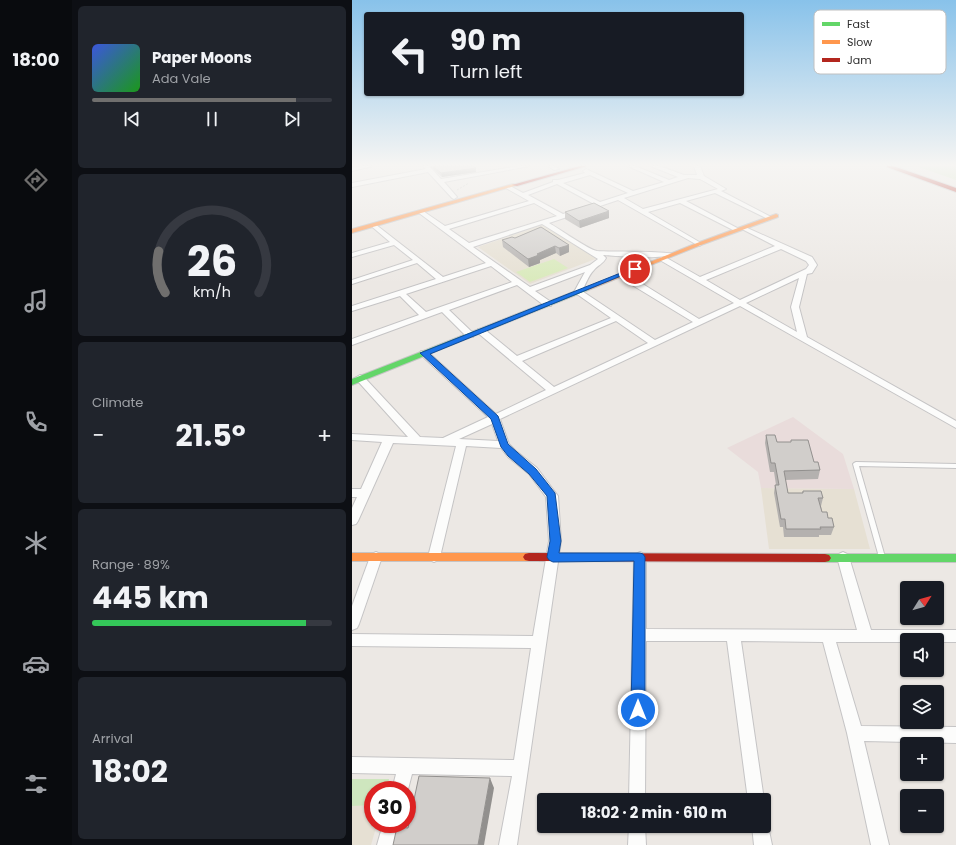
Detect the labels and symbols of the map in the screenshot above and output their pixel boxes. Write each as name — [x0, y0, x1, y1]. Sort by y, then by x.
legend — [814, 10, 946, 74]
text: Fast — [847, 16, 870, 32]
text: Slow — [847, 34, 872, 50]
text: Jam — [847, 52, 872, 68]
pin — [618, 252, 652, 286]
north arrow — [900, 581, 944, 625]
position arrow — [617, 689, 659, 731]
speed limit sign: 30 — [364, 781, 416, 833]

